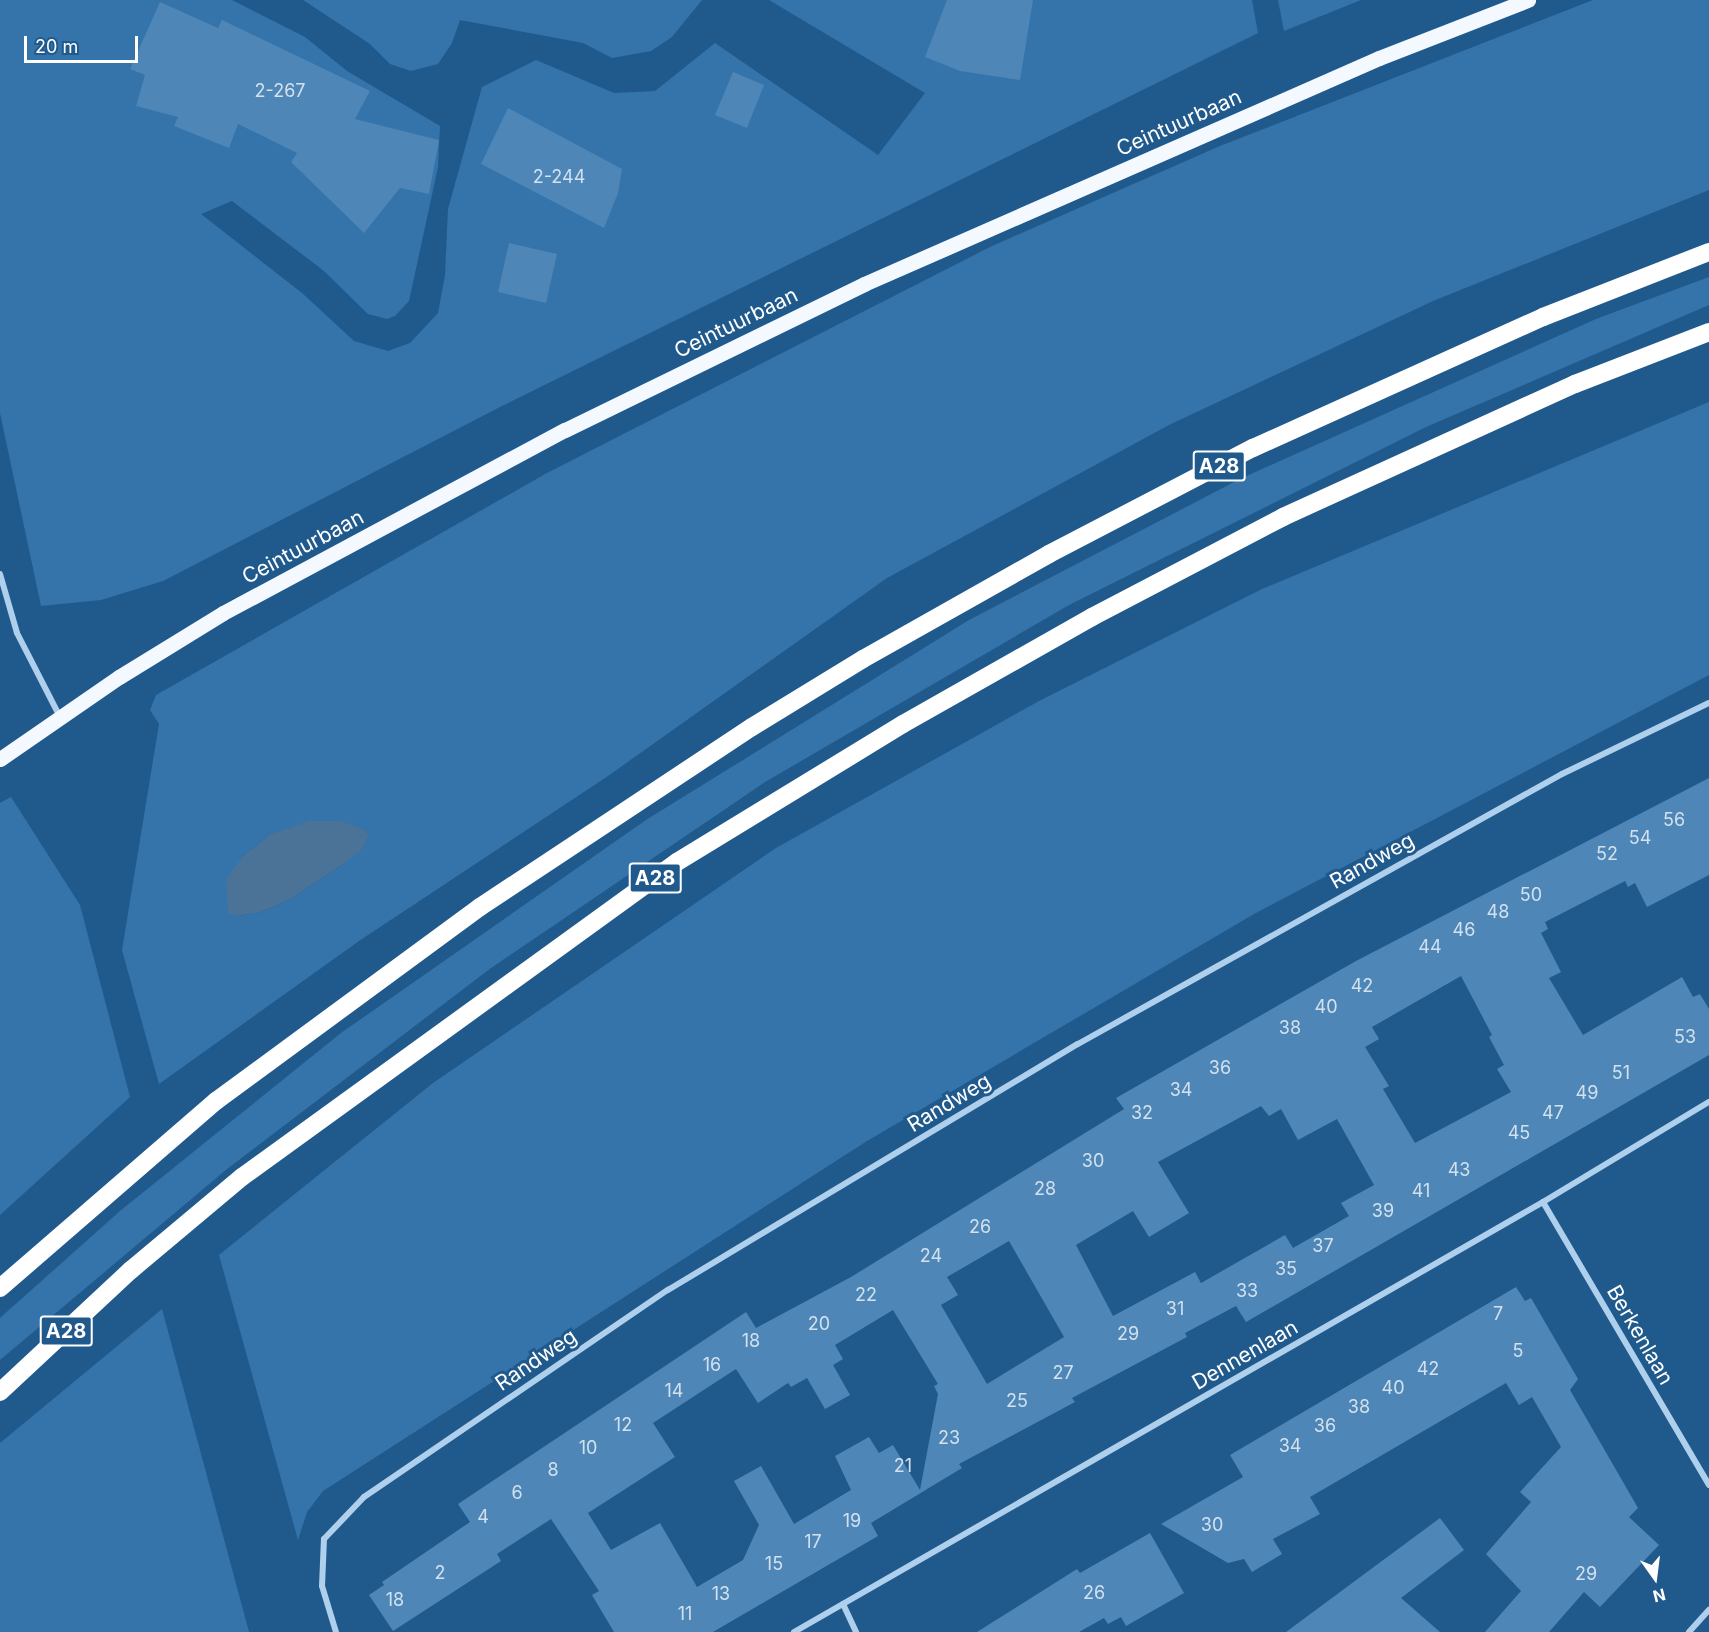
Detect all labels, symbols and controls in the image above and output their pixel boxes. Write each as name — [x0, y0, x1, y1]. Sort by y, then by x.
scale bar — [27, 24, 141, 62]
text: 20 m — [35, 36, 78, 57]
house number: 2-267 — [255, 80, 305, 102]
street label: Ceintuurbaan — [1113, 84, 1245, 162]
house number: 2-244 — [533, 166, 585, 188]
street label: Ceintuurbaan — [670, 282, 802, 364]
road number: A28 — [1192, 449, 1246, 483]
street label: Ceintuurbaan — [238, 504, 368, 590]
house number: 56 — [1663, 809, 1685, 831]
house number: 54 — [1629, 827, 1651, 849]
street label: Randweg — [1325, 828, 1419, 894]
house number: 52 — [1596, 843, 1618, 865]
road number: A28 — [628, 861, 682, 895]
house number: 50 — [1520, 884, 1542, 906]
house number: 48 — [1487, 901, 1509, 923]
house number: 46 — [1453, 919, 1475, 941]
house number: 44 — [1418, 936, 1442, 958]
house number: 42 — [1351, 975, 1373, 997]
house number: 40 — [1315, 996, 1337, 1018]
house number: 38 — [1279, 1017, 1301, 1039]
house number: 53 — [1674, 1026, 1696, 1048]
house number: 36 — [1209, 1057, 1231, 1079]
house number: 51 — [1612, 1062, 1630, 1084]
street label: Randweg — [903, 1068, 995, 1138]
house number: 34 — [1170, 1079, 1192, 1101]
house number: 49 — [1576, 1082, 1598, 1104]
house number: 32 — [1131, 1102, 1153, 1124]
house number: 47 — [1542, 1102, 1564, 1124]
house number: 45 — [1508, 1122, 1530, 1144]
house number: 30 — [1082, 1150, 1104, 1172]
house number: 43 — [1448, 1159, 1470, 1181]
house number: 28 — [1034, 1178, 1056, 1200]
house number: 41 — [1412, 1180, 1430, 1202]
house number: 39 — [1372, 1200, 1394, 1222]
house number: 26 — [969, 1216, 991, 1238]
house number: 37 — [1312, 1235, 1334, 1257]
house number: 24 — [920, 1245, 942, 1267]
house number: 35 — [1275, 1258, 1297, 1280]
house number: 33 — [1236, 1280, 1258, 1302]
street label: Berkenlaan — [1601, 1281, 1679, 1389]
house number: 22 — [855, 1284, 877, 1306]
house number: 31 — [1166, 1298, 1184, 1320]
house number: 7 — [1493, 1303, 1503, 1325]
house number: 20 — [808, 1313, 830, 1335]
road number: A28 — [39, 1314, 93, 1348]
street label: Dennenlaan — [1188, 1315, 1302, 1395]
house number: 29 — [1117, 1323, 1139, 1345]
street label: Randweg — [491, 1324, 581, 1396]
house number: 18 — [742, 1330, 760, 1352]
house number: 5 — [1513, 1340, 1523, 1362]
house number: 16 — [703, 1354, 721, 1376]
house number: 42 — [1417, 1358, 1439, 1380]
house number: 27 — [1052, 1362, 1074, 1384]
house number: 40 — [1382, 1377, 1404, 1399]
house number: 14 — [665, 1380, 683, 1402]
house number: 25 — [1006, 1390, 1028, 1412]
house number: 38 — [1348, 1396, 1370, 1418]
house number: 12 — [614, 1414, 632, 1436]
house number: 36 — [1314, 1415, 1336, 1437]
house number: 23 — [938, 1427, 960, 1449]
house number: 34 — [1279, 1435, 1301, 1457]
house number: 10 — [579, 1437, 597, 1459]
house number: 21 — [894, 1455, 912, 1477]
house number: 8 — [547, 1459, 559, 1481]
house number: 6 — [511, 1482, 523, 1504]
house number: 4 — [477, 1506, 489, 1528]
house number: 19 — [843, 1510, 861, 1532]
house number: 30 — [1201, 1514, 1223, 1536]
house number: 17 — [804, 1531, 822, 1553]
north arrow — [1625, 1548, 1685, 1608]
house number: 15 — [765, 1553, 783, 1575]
house number: 2 — [435, 1562, 445, 1584]
house number: 29 — [1575, 1563, 1597, 1585]
house number: 26 — [1083, 1582, 1105, 1604]
house number: 13 — [712, 1583, 730, 1605]
text: N — [1651, 1584, 1668, 1607]
house number: 18 — [386, 1589, 404, 1611]
house number: 11 — [678, 1603, 692, 1625]

